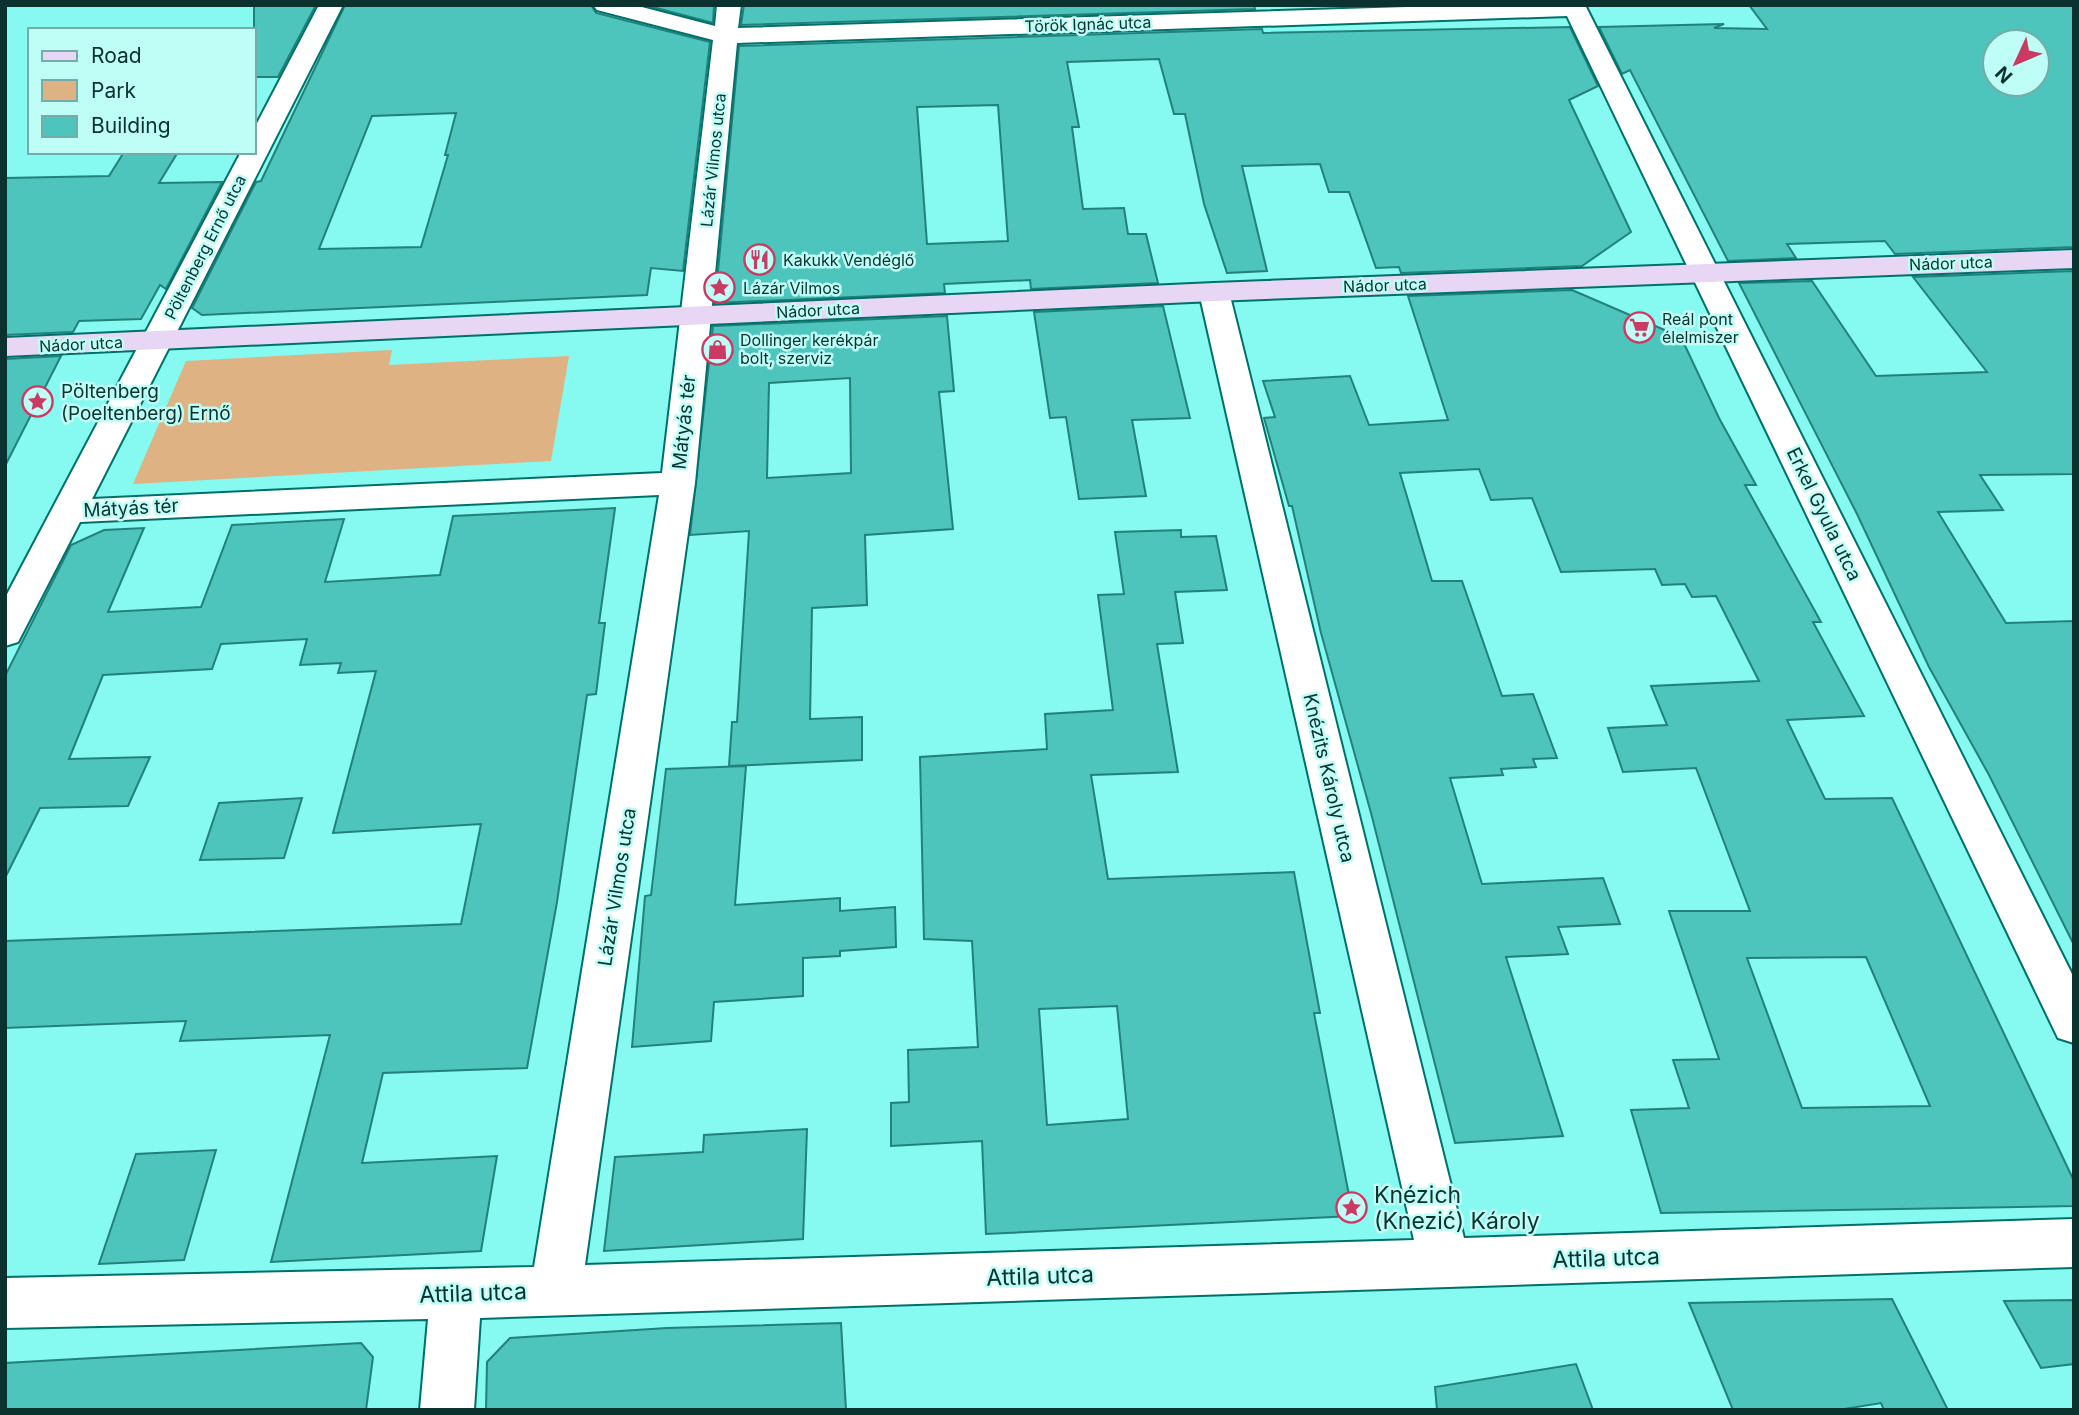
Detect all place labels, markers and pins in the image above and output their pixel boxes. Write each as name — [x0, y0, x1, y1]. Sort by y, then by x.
restaurant icon: Kakukk Vendéglő — [743, 243, 777, 277]
place label: Kakukk Vendéglő — [783, 250, 914, 270]
place icon: Lázár Vilmos — [703, 271, 737, 305]
place label: Lázár Vilmos — [743, 278, 840, 298]
place label: Reál pont élelmiszer — [1662, 309, 1739, 347]
supermarket icon: Reál pont élelmiszer — [1622, 311, 1656, 345]
place label: Dollinger kerékpár bolt, szerviz — [740, 330, 878, 368]
shop icon: Dollinger kerékpár bolt, szerviz — [700, 332, 734, 366]
place label: Pöltenberg (Poeltenberg) Ernő — [61, 380, 231, 425]
place icon: Pöltenberg (Poeltenberg) Ernő — [21, 385, 55, 419]
place label: Knézich (Knezić) Károly — [1374, 1181, 1540, 1235]
place icon: Knézich (Knezić) Károly — [1334, 1191, 1368, 1225]

